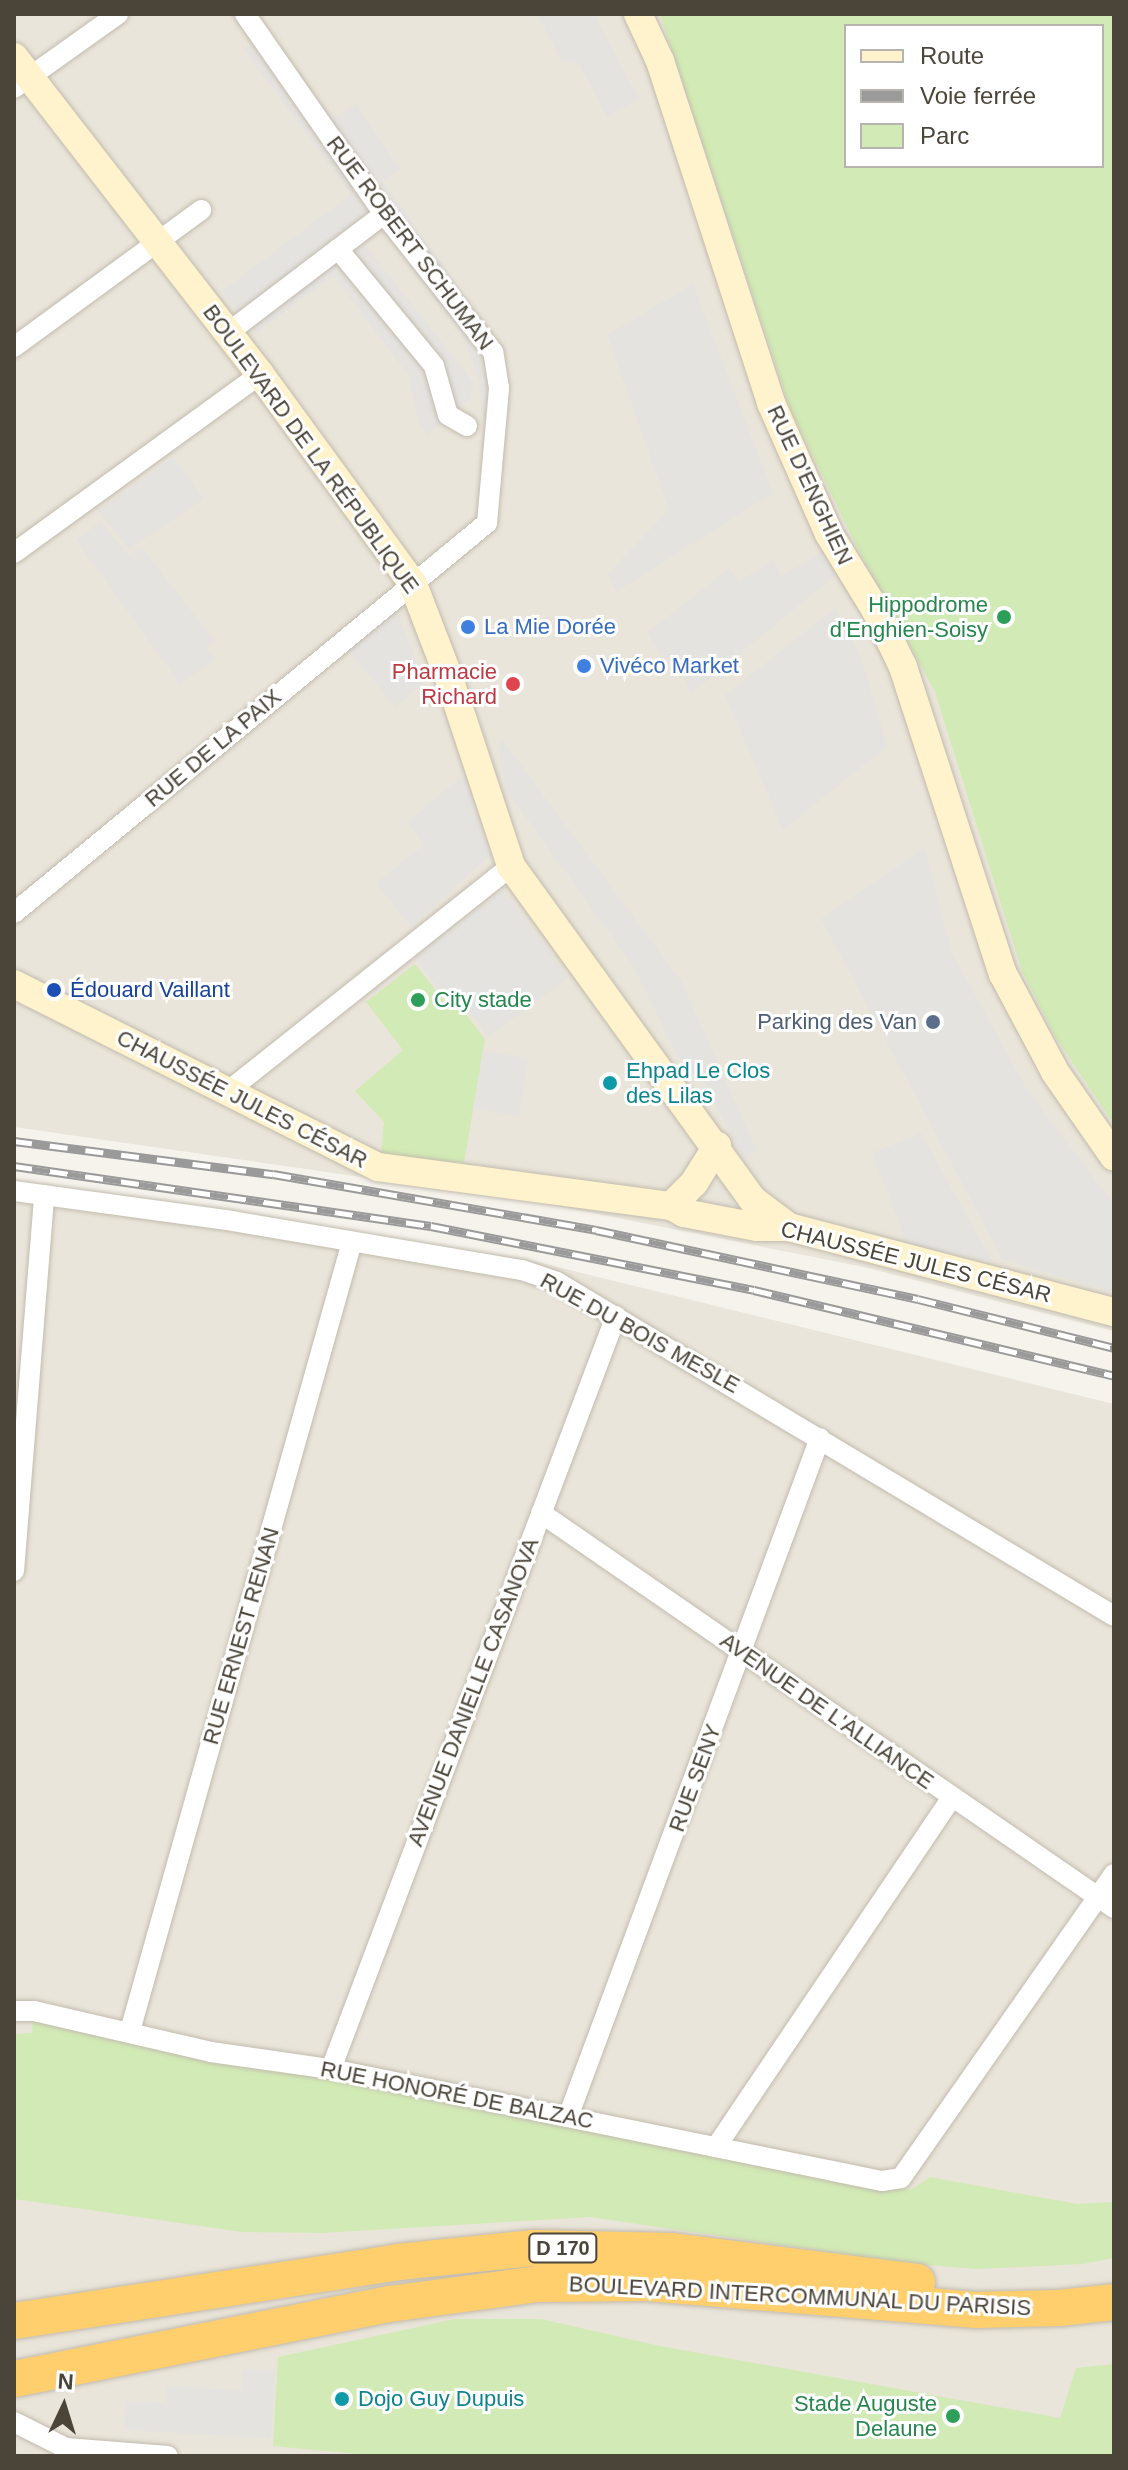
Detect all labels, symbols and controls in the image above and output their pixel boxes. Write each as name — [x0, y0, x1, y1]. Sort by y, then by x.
legend — [844, 24, 1104, 168]
text: Route — [920, 42, 984, 69]
text: Voie ferrée — [920, 82, 1036, 109]
text: Parc — [920, 122, 969, 149]
street label: RUE ROBERT SCHUMAN — [321, 131, 499, 355]
street label: BOULEVARD DE LA RÉPUBLIQUE — [197, 299, 425, 599]
street label: RUE D'ENGHIEN — [762, 401, 858, 569]
place label: Hippodrome d'Enghien-Soisy — [830, 591, 988, 642]
marker: Hippodrome d'Enghien-Soisy — [995, 608, 1013, 626]
place label: La Mie Dorée — [484, 614, 616, 640]
marker: La Mie Dorée — [459, 618, 477, 636]
place label: Vivéco Market — [600, 653, 739, 679]
marker: Vivéco Market — [575, 657, 593, 675]
place label: Pharmacie Richard — [392, 658, 497, 710]
marker: Pharmacie Richard — [504, 675, 522, 693]
street label: RUE DE LA PAIX — [139, 683, 287, 813]
place label: Édouard Vaillant — [70, 977, 230, 1003]
marker: Édouard Vaillant — [45, 981, 63, 999]
place label: City stade — [434, 987, 532, 1013]
marker: City stade — [409, 991, 427, 1009]
place label: Parking des Van — [757, 1009, 917, 1035]
marker: Parking des Van — [924, 1013, 942, 1031]
street label: CHAUSSÉE JULES CÉSAR — [112, 1024, 372, 1174]
place label: Ehpad Le Clos des Lilas — [626, 1057, 770, 1108]
marker: Ehpad Le Clos des Lilas — [601, 1074, 619, 1092]
street label: CHAUSSÉE JULES CÉSAR — [778, 1216, 1054, 1308]
street label: RUE DU BOIS MESLE — [536, 1267, 744, 1399]
street label: RUE ERNEST RENAN — [197, 1524, 285, 1748]
street label: AVENUE DANIELLE CASANOVA — [402, 1534, 544, 1850]
street label: AVENUE DE L'ALLIANCE — [715, 1627, 939, 1795]
street label: RUE SENY — [663, 1721, 727, 1835]
street label: RUE HONORÉ DE BALZAC — [318, 2056, 596, 2134]
road number: D 170 — [527, 2232, 599, 2264]
street label: BOULEVARD INTERCOMMUNAL DU PARISIS — [568, 2271, 1032, 2321]
north arrow — [24, 2366, 104, 2446]
text: N — [57, 2369, 74, 2395]
place label: Dojo Guy Dupuis — [358, 2386, 524, 2412]
marker: Dojo Guy Dupuis — [333, 2390, 351, 2408]
place label: Stade Auguste Delaune — [793, 2390, 937, 2442]
marker: Stade Auguste Delaune — [944, 2407, 962, 2425]

